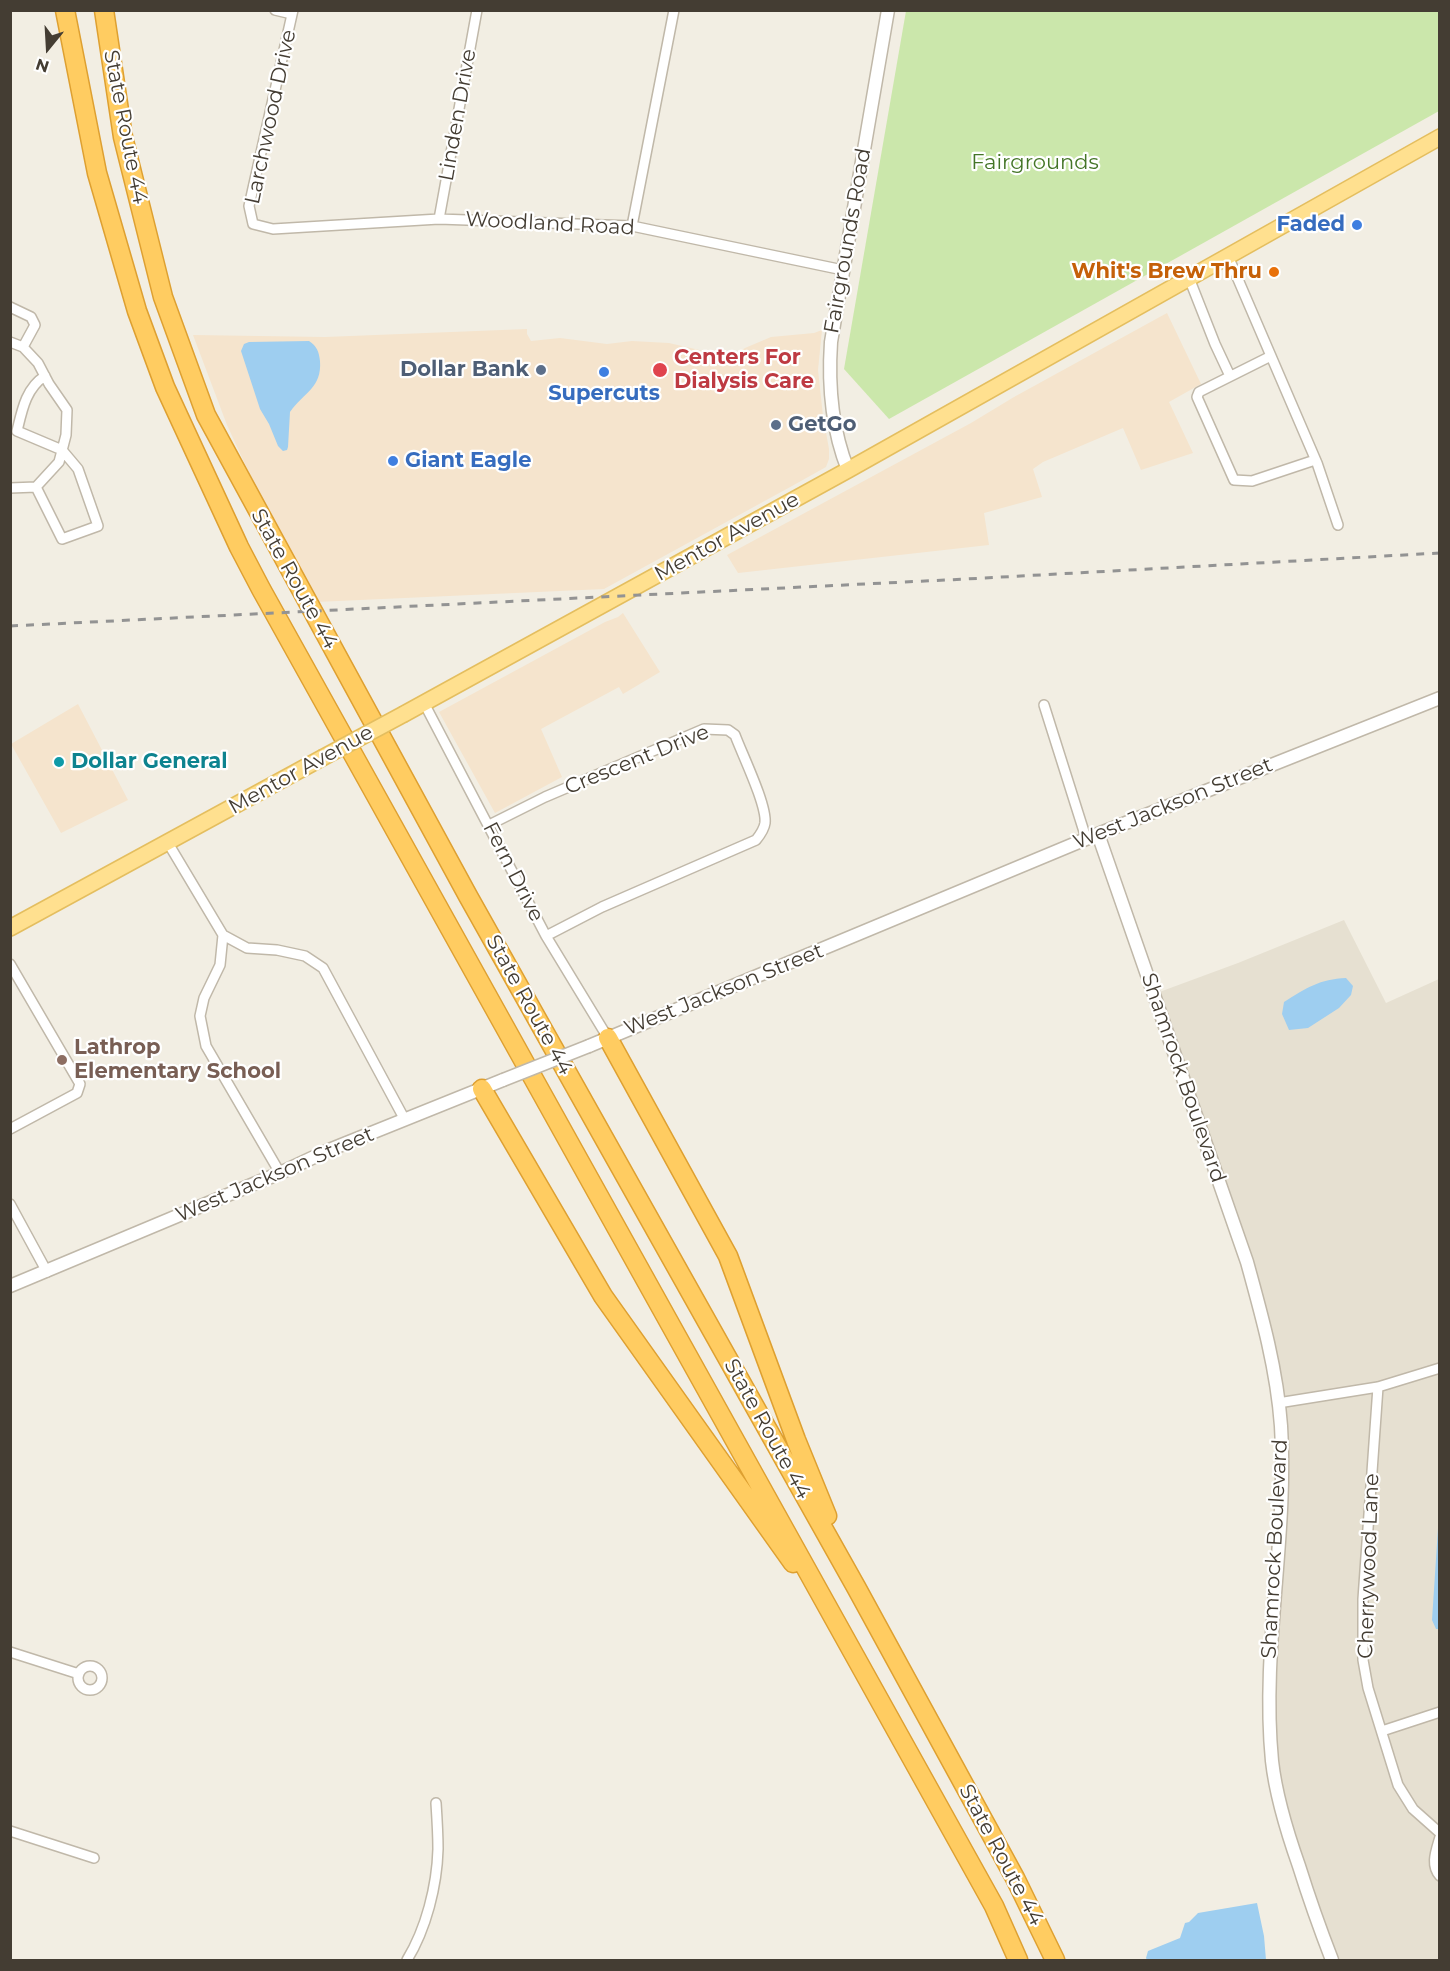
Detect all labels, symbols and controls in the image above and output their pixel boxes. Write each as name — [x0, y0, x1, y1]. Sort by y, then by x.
north arrow — [18, 18, 78, 78]
street label: Larchwood Drive — [240, 27, 302, 207]
street label: Linden Drive — [434, 47, 482, 183]
street label: State Route 44 — [98, 48, 152, 206]
text: N — [33, 55, 51, 77]
street label: Fairgrounds Road — [819, 146, 877, 336]
park label: Fairgrounds — [971, 150, 1099, 176]
street label: Woodland Road — [465, 207, 635, 241]
place label: Faded — [1277, 212, 1345, 238]
marker: Faded — [1350, 218, 1364, 232]
place label: Whit's Brew Thru — [1071, 259, 1262, 285]
marker: Whit's Brew Thru — [1267, 265, 1281, 279]
place label: Centers For Dialysis Care — [674, 345, 814, 395]
place label: Dollar Bank — [400, 357, 529, 383]
marker: Centers For Dialysis Care — [651, 361, 669, 379]
marker: Dollar Bank — [534, 363, 548, 377]
marker: Supercuts — [597, 365, 611, 379]
place label: Supercuts — [548, 381, 660, 407]
place label: GetGo — [788, 412, 857, 438]
marker: GetGo — [769, 418, 783, 432]
place label: Giant Eagle — [405, 448, 531, 474]
marker: Giant Eagle — [386, 454, 400, 468]
street label: Mentor Avenue — [650, 487, 804, 587]
street label: State Route 44 — [245, 505, 343, 653]
street label: Mentor Avenue — [224, 720, 378, 820]
street label: Crescent Drive — [561, 720, 713, 800]
place label: Dollar General — [71, 749, 227, 775]
street label: West Jackson Street — [1070, 753, 1276, 855]
marker: Dollar General — [52, 755, 66, 769]
street label: Fern Drive — [477, 818, 549, 926]
street label: State Route 44 — [480, 931, 578, 1079]
street label: West Jackson Street — [621, 939, 827, 1041]
street label: Shamrock Boulevard — [1135, 970, 1231, 1186]
place label: Lathrop Elementary School — [74, 1035, 281, 1085]
marker: Lathrop Elementary School — [55, 1053, 69, 1067]
street label: West Jackson Street — [172, 1122, 378, 1228]
street label: State Route 44 — [718, 1355, 816, 1503]
street label: Shamrock Boulevard — [1257, 1439, 1293, 1659]
street label: Cherrywood Lane — [1353, 1473, 1385, 1659]
street label: State Route 44 — [953, 1780, 1049, 1930]

